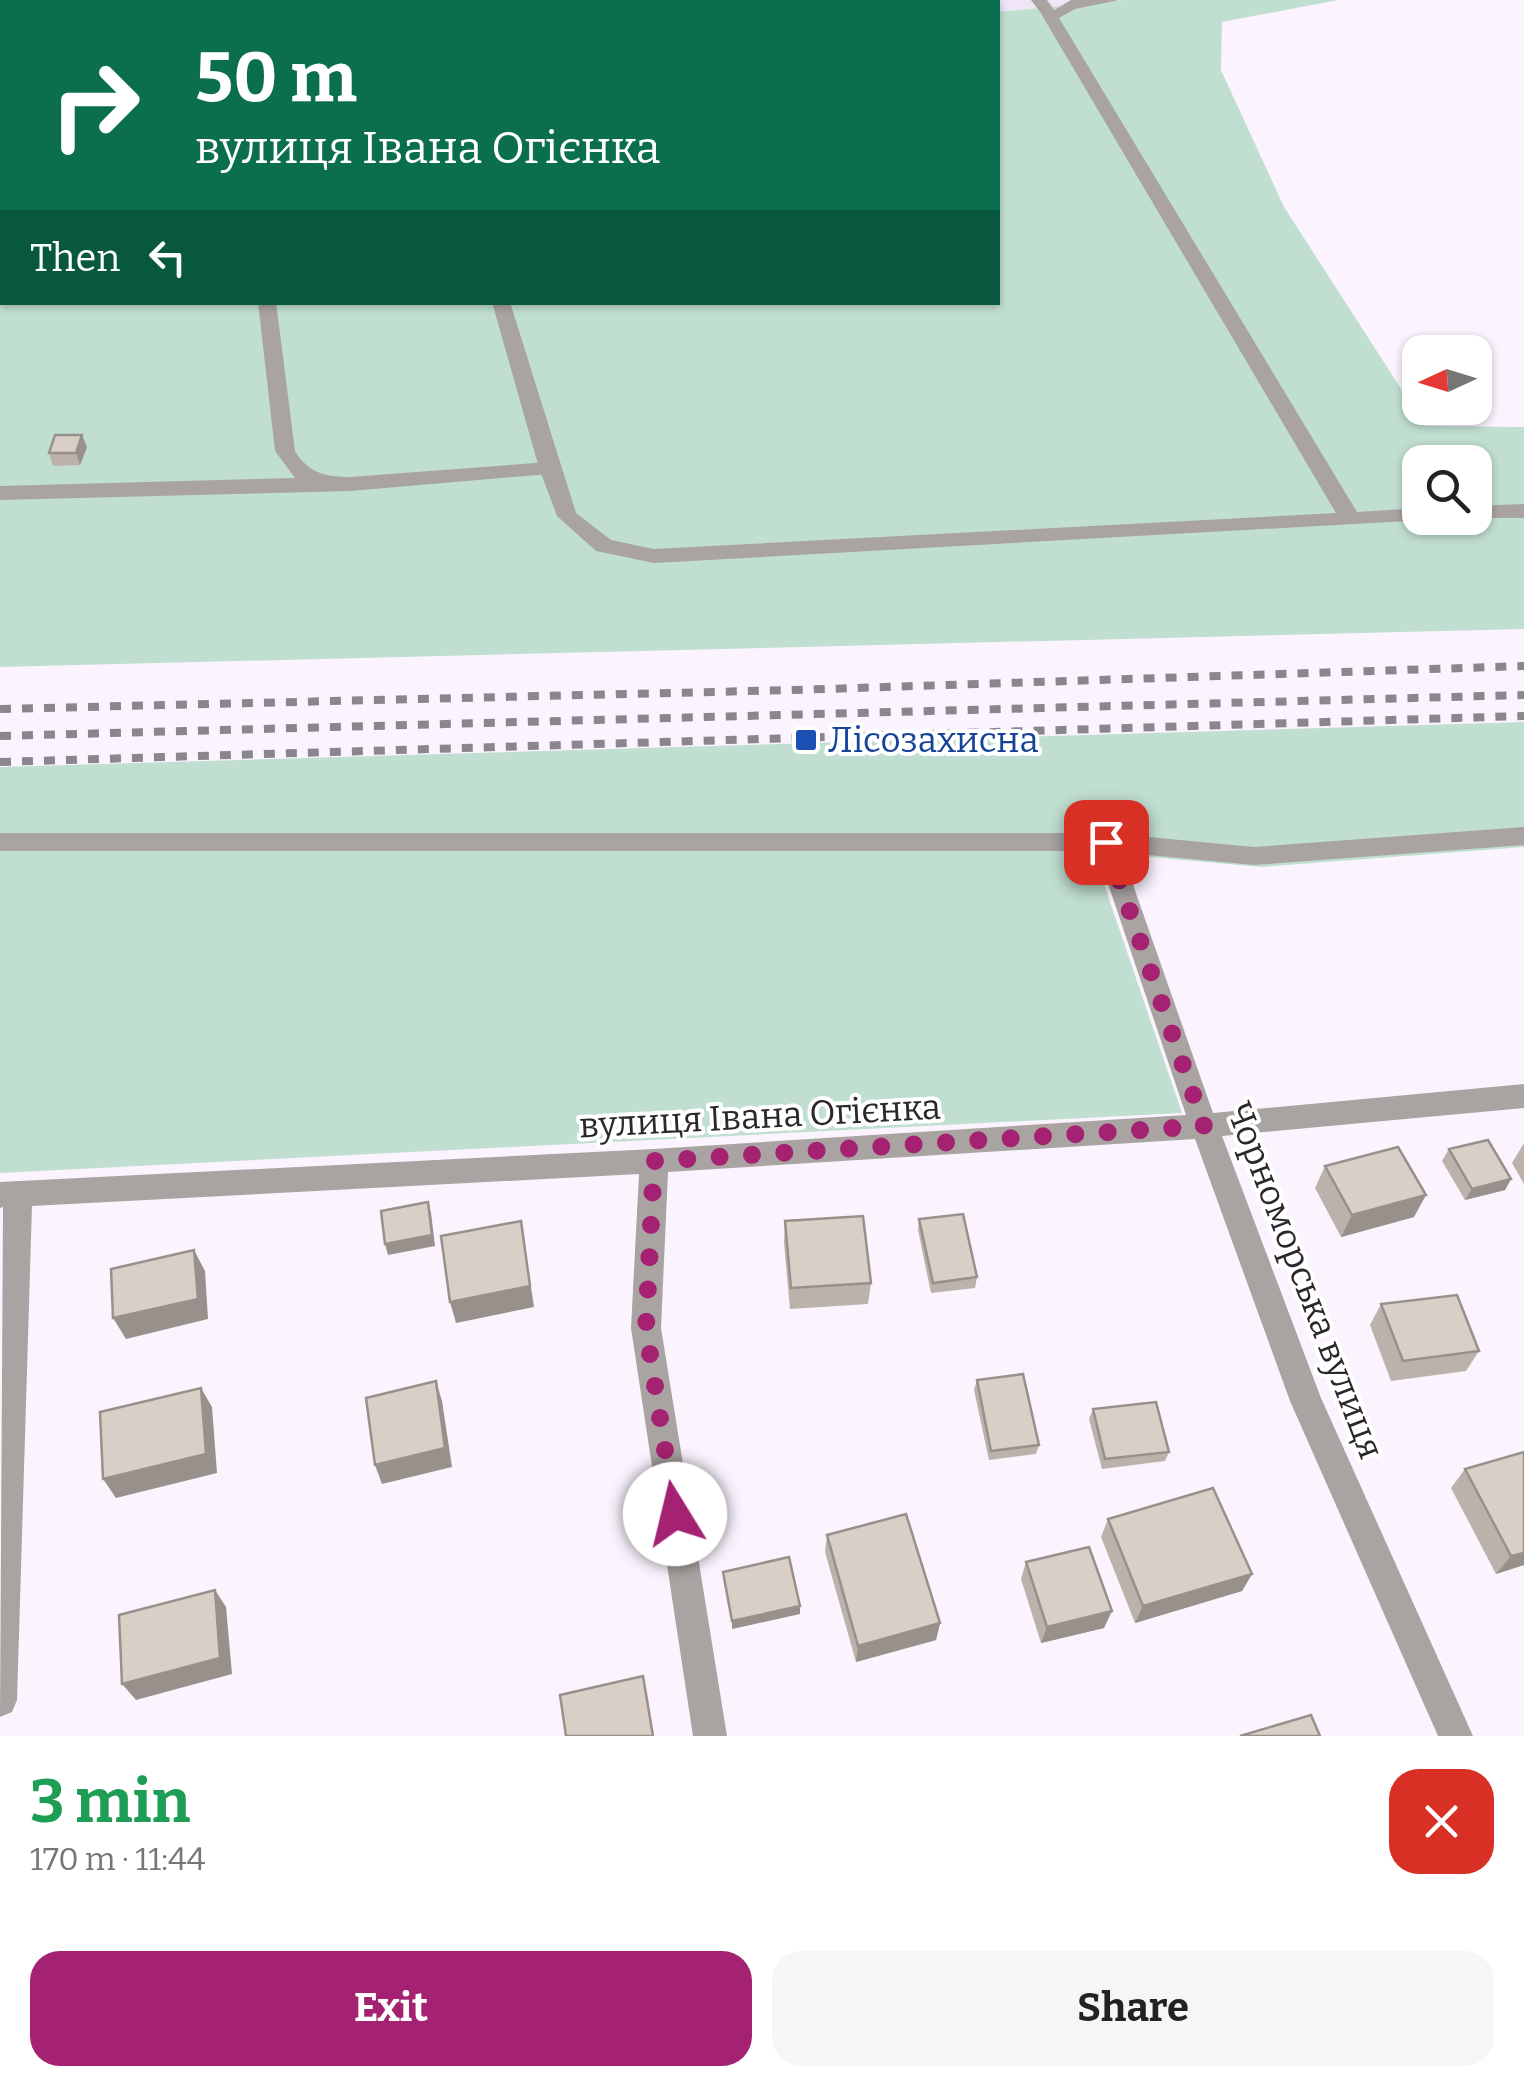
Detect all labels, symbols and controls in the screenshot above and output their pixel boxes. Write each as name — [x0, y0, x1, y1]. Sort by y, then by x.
text: 50 m — [195, 36, 357, 120]
icon: right — [30, 40, 160, 170]
text: вулиця Івана Огієнка — [195, 121, 660, 175]
icon: left — [140, 230, 195, 285]
text: Then — [30, 235, 120, 281]
north arrow — [1402, 335, 1492, 425]
map controls — [1402, 335, 1492, 535]
button: search — [1402, 445, 1492, 535]
place label: Лісозахисна — [828, 719, 1039, 761]
marker: Лісозахисна — [793, 727, 819, 753]
pin — [1064, 800, 1149, 885]
icon: arrive — [1079, 815, 1134, 870]
street label: вулиця Івана Огієнка — [578, 1086, 942, 1146]
street label: Чорноморська вулиця — [1218, 1096, 1392, 1464]
position arrow — [623, 1462, 727, 1566]
text: 3 min — [30, 1766, 190, 1838]
button: close — [1389, 1769, 1494, 1874]
text: 170 m · 11:44 — [30, 1840, 205, 1878]
button: Exit — [30, 1951, 752, 2066]
button: Share — [772, 1951, 1494, 2066]

